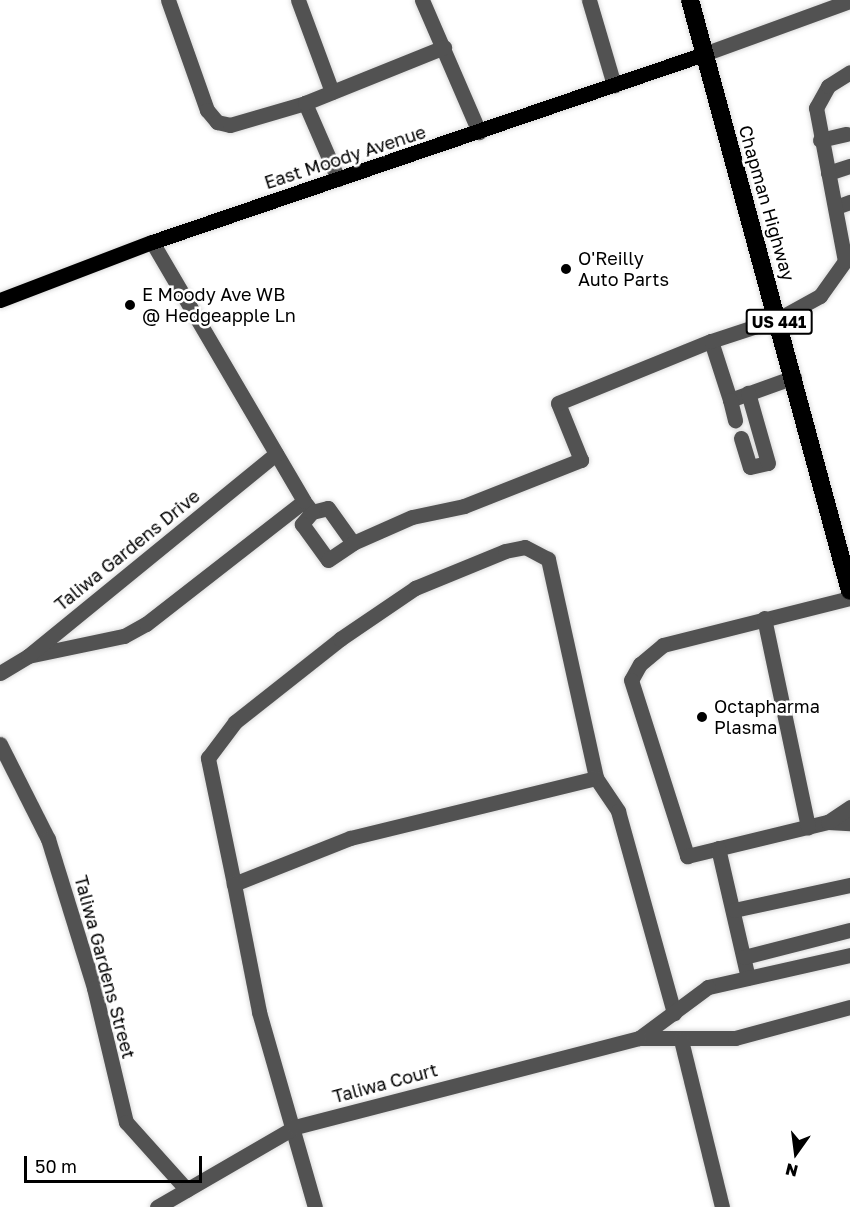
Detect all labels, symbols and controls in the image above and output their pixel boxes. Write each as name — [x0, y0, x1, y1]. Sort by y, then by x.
street label: East Moody Avenue — [262, 121, 428, 193]
street label: Chapman Highway — [734, 123, 800, 283]
place label: O'Reilly Auto Parts — [578, 248, 669, 290]
marker: O'Reilly Auto Parts — [559, 262, 573, 276]
place label: E Moody Ave WB @ Hedgeapple Ln — [142, 284, 296, 326]
marker: E Moody Ave WB @ Hedgeapple Ln — [123, 298, 137, 312]
road number: US 441 — [744, 309, 814, 335]
street label: Taliwa Gardens Drive — [50, 485, 204, 615]
place label: Octapharma Plasma — [714, 696, 820, 738]
marker: Octapharma Plasma — [695, 710, 709, 724]
street label: Taliwa Gardens Street — [70, 873, 140, 1061]
street label: Taliwa Court — [330, 1059, 440, 1107]
north arrow — [766, 1123, 826, 1183]
scale bar — [27, 1144, 206, 1182]
text: 50 m — [35, 1155, 77, 1177]
text: N — [783, 1159, 800, 1182]

